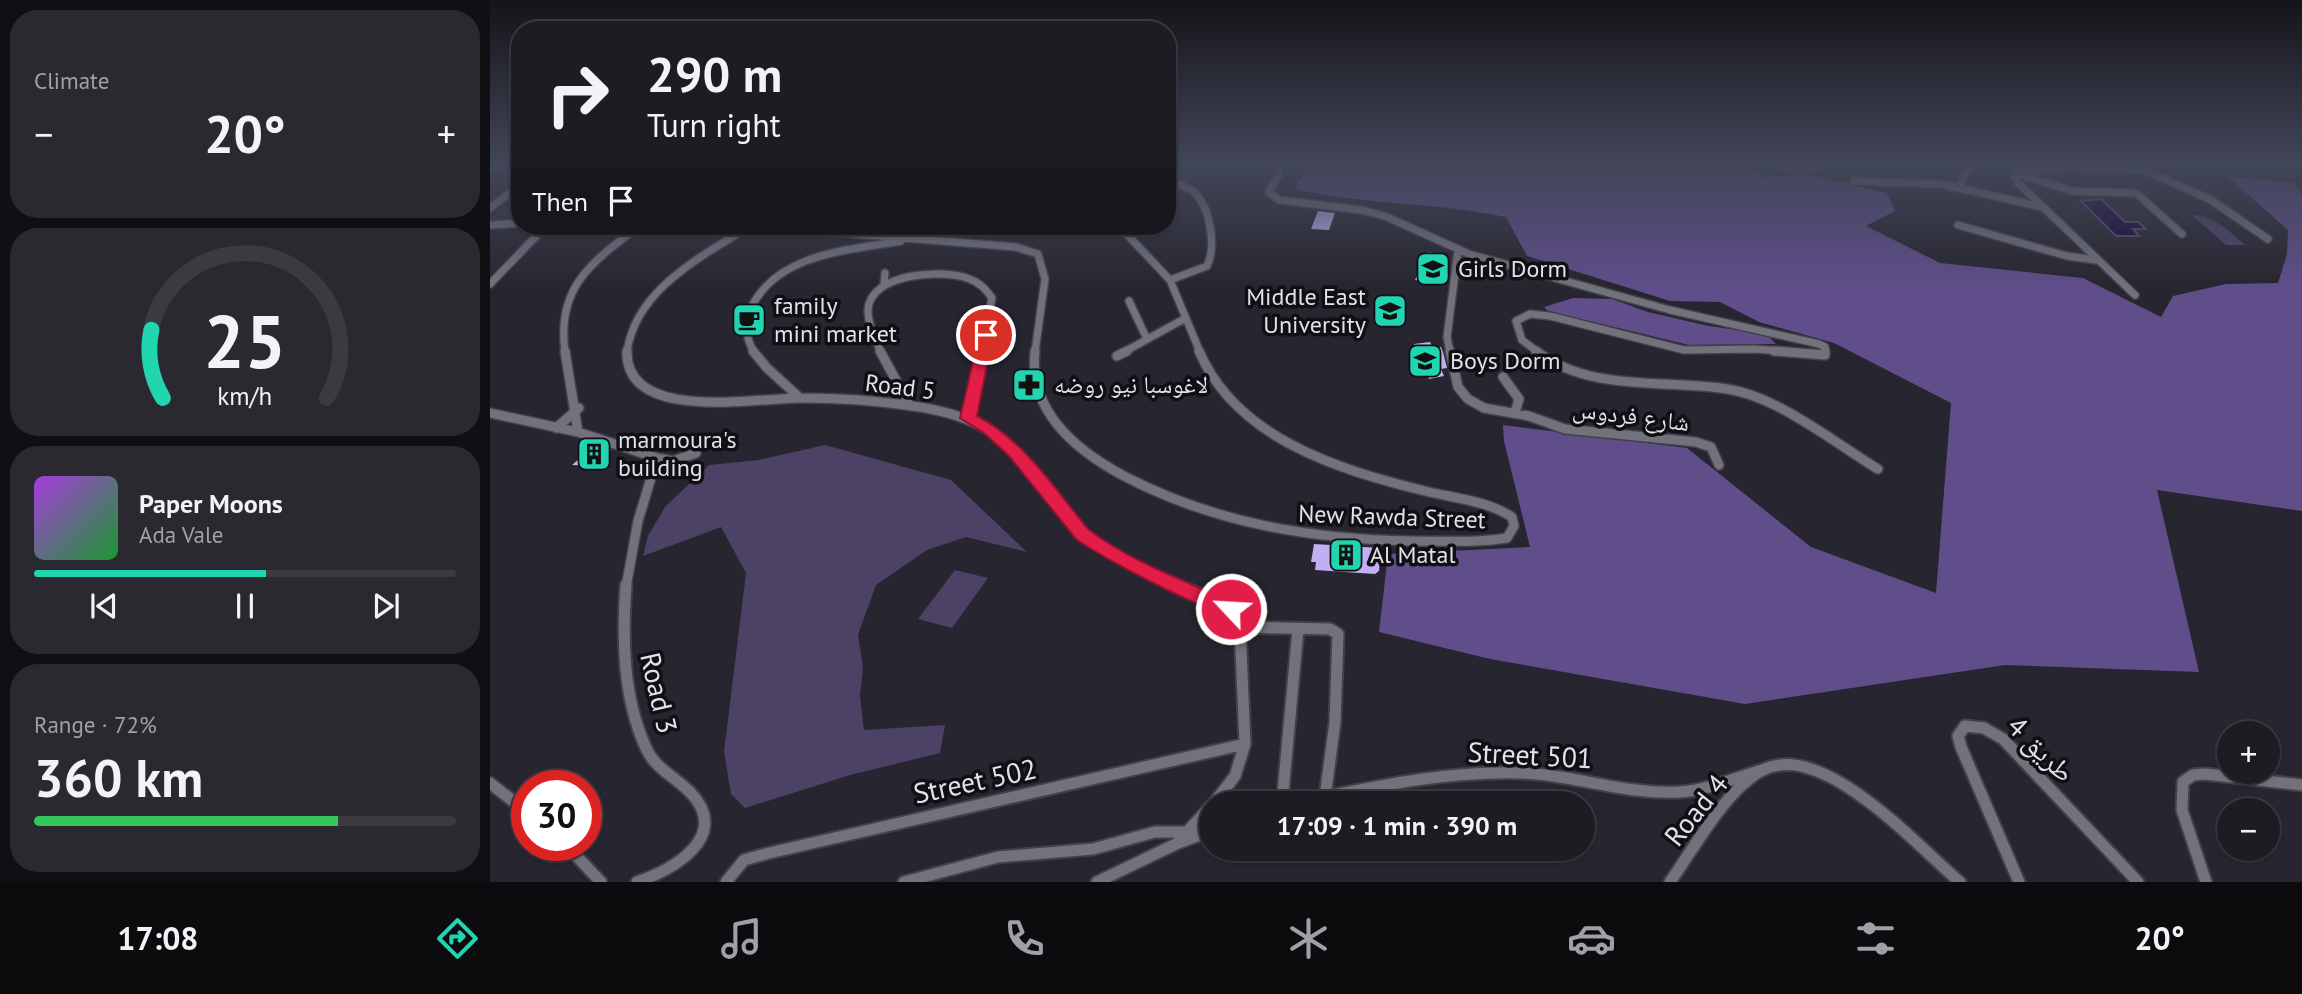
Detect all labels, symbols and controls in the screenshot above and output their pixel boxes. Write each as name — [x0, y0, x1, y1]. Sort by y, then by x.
text: 290 m — [647, 42, 782, 106]
icon: right — [532, 49, 623, 140]
text: Climate — [34, 66, 109, 95]
text: 20° — [204, 100, 286, 167]
text: Turn right — [647, 104, 781, 146]
text: − — [34, 109, 53, 158]
text: + — [437, 109, 456, 158]
icon: arrive — [602, 182, 640, 220]
text: Then — [532, 185, 588, 218]
school or university icon: Girls Dorm — [1414, 250, 1452, 288]
place label: Girls Dorm — [1458, 253, 1567, 284]
place label: Middle East University — [1246, 281, 1366, 340]
place label: family mini market — [774, 290, 897, 349]
school or university icon: Middle East University — [1371, 292, 1409, 330]
text: 25 — [204, 294, 286, 388]
cafe icon: family mini market — [730, 301, 768, 339]
pin — [956, 305, 1016, 365]
icon: arrive — [967, 316, 1005, 354]
school or university icon: Boys Dorm — [1406, 342, 1444, 380]
place label: Boys Dorm — [1450, 345, 1561, 376]
pharmacy icon: لاغوسبا نيو روضه — [1010, 366, 1048, 404]
street label: Road 5 — [863, 367, 937, 406]
place label: لاغوسبا نيو روضه — [1054, 369, 1208, 400]
text: km/h — [218, 380, 272, 412]
street label: شارع فردوس — [1571, 393, 1691, 438]
place label: marmoura's building — [618, 424, 737, 483]
building icon: marmoura's building — [575, 435, 613, 473]
text: Paper Moons — [139, 487, 283, 520]
street label: New Rawda Street — [1298, 498, 1486, 535]
text: Ada Vale — [139, 520, 223, 549]
building icon: Al Matal — [1327, 536, 1365, 574]
place label: Al Matal — [1370, 539, 1455, 570]
position arrow — [1194, 572, 1268, 646]
icon: previous — [85, 587, 123, 625]
icon: pause — [226, 587, 264, 625]
icon: next — [367, 587, 405, 625]
street label: Road 3 — [632, 649, 687, 737]
street label: طريق 4 — [2000, 708, 2083, 790]
text: Range · 72% — [34, 710, 157, 739]
map controls — [2217, 721, 2280, 861]
button: + — [2217, 721, 2280, 784]
street label: Street 501 — [1467, 733, 1593, 776]
text: 360 km — [34, 744, 203, 811]
street label: Street 502 — [910, 749, 1040, 812]
street label: Road 4 — [1655, 766, 1736, 853]
speed limit sign: 30 — [511, 770, 602, 861]
button: − — [2217, 798, 2280, 861]
text: 17:09 · 1 min · 390 m — [1277, 809, 1517, 842]
icon: directions — [433, 914, 482, 963]
icon: music — [717, 914, 766, 963]
icon: phone — [1000, 914, 1049, 963]
icon: climate — [1284, 914, 1333, 963]
icon: car — [1567, 914, 1616, 963]
icon: filters — [1851, 914, 1900, 963]
text: 17:08 — [117, 917, 198, 959]
text: 20° — [2134, 917, 2185, 959]

